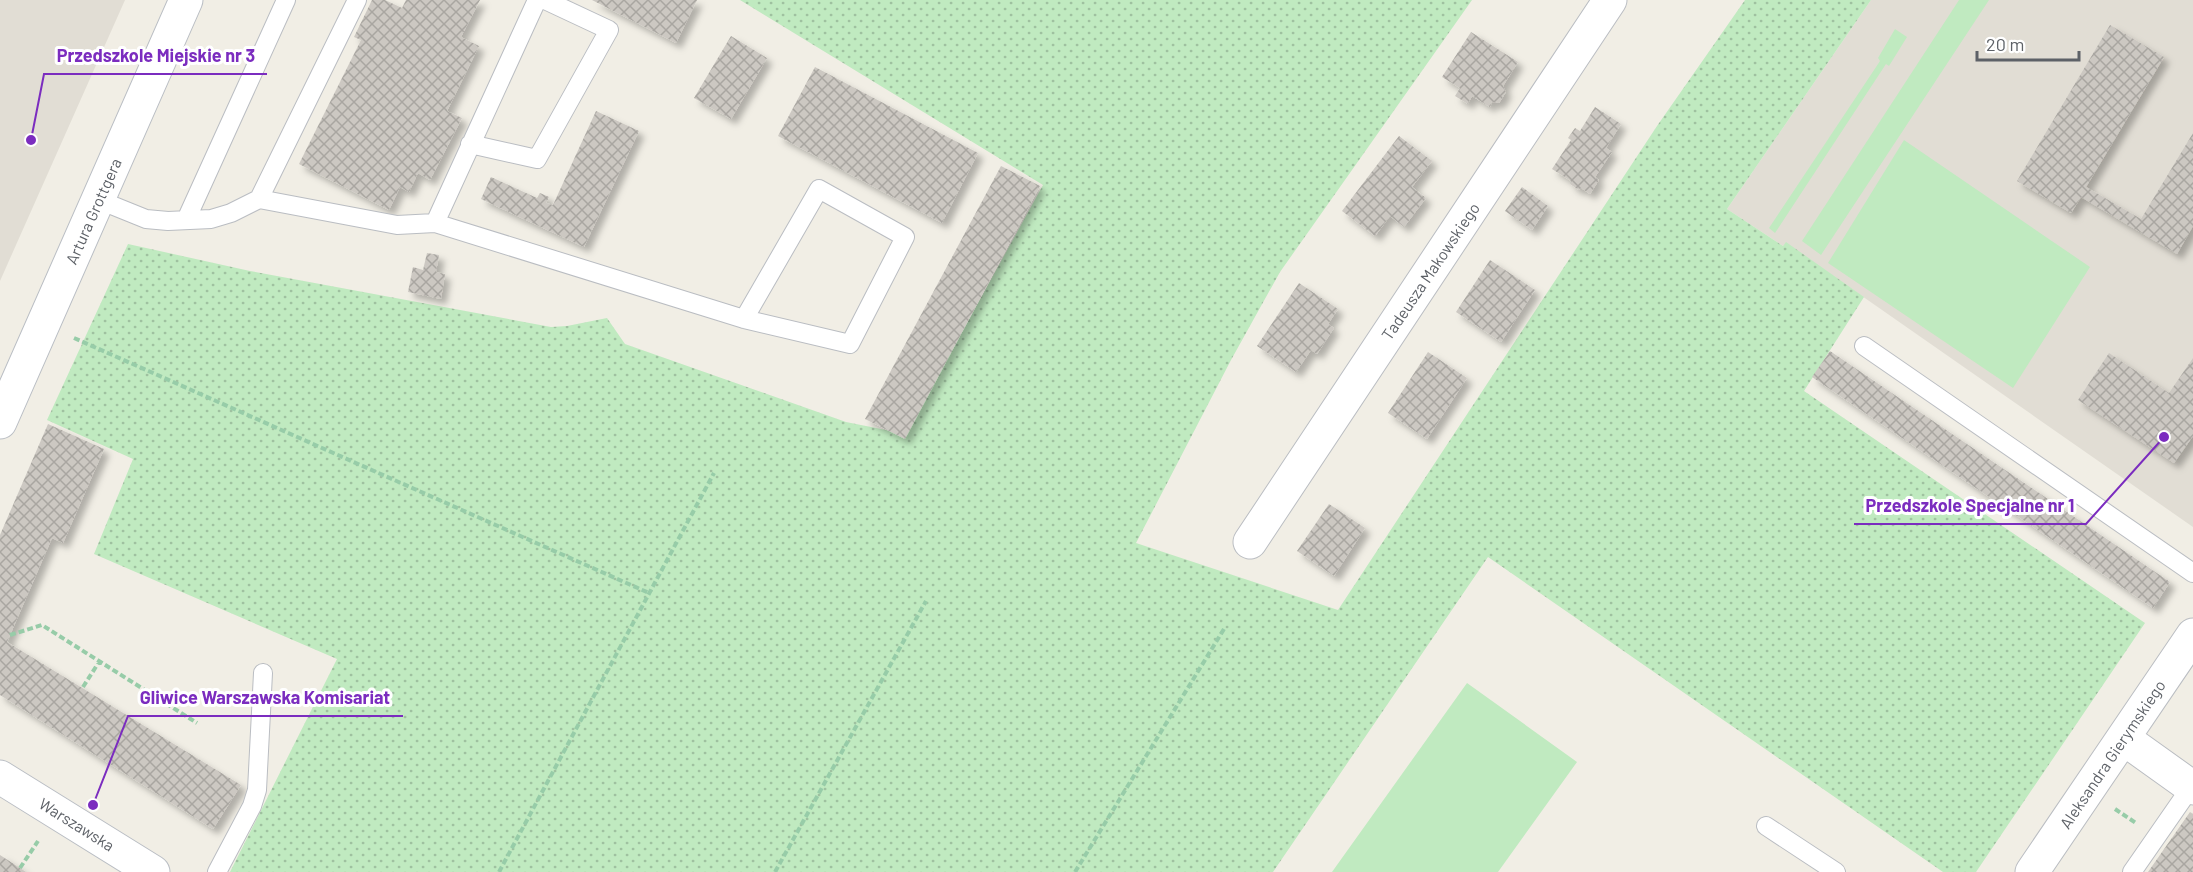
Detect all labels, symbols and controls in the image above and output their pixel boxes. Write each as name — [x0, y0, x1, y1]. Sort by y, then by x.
scale bar — [1977, 24, 2079, 62]
text: 20 m — [1986, 33, 2024, 55]
callout: Przedszkole Miejskie nr 3 — [44, 38, 267, 74]
text: Przedszkole Miejskie nr 3 — [57, 44, 255, 66]
street label: Artura Grottgera — [61, 155, 125, 267]
street label: Tadeusza Makowskiego — [1377, 199, 1483, 343]
callout: Przedszkole Specjalne nr 1 — [1854, 488, 2086, 524]
text: Przedszkole Specjalne nr 1 — [1866, 494, 2074, 516]
street label: Aleksandra Gierymskiego — [2055, 676, 2169, 832]
callout: Gliwice Warszawska Komisariat — [128, 680, 403, 716]
text: Gliwice Warszawska Komisariat — [140, 686, 390, 708]
street label: Warszawska — [36, 793, 118, 855]

